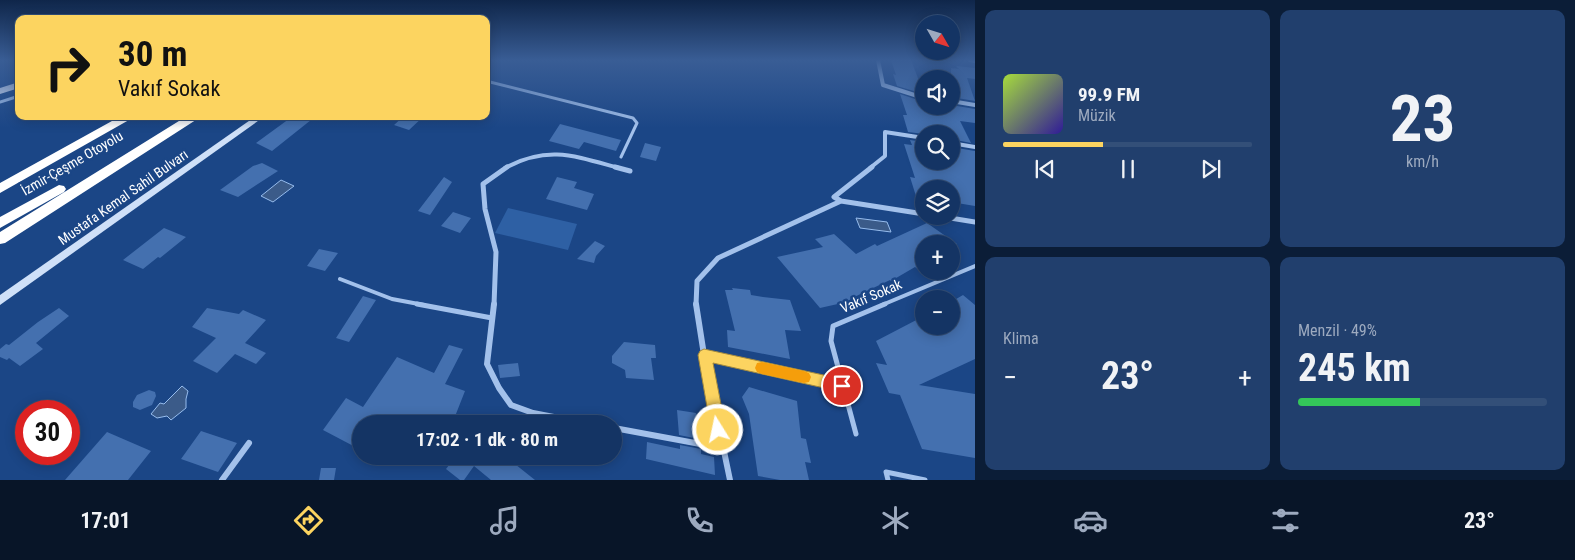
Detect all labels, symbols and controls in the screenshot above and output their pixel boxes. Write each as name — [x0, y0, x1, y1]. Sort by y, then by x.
north arrow — [915, 15, 960, 60]
map controls — [915, 15, 960, 335]
text: 30 m — [118, 34, 187, 75]
icon: right — [35, 35, 100, 100]
button: sound — [915, 70, 960, 115]
text: Vakıf Sokak — [118, 76, 220, 101]
text: 23 — [1390, 81, 1455, 157]
text: 99.9 FM — [1078, 83, 1140, 106]
text: Müzik — [1078, 106, 1116, 125]
button: search — [915, 125, 960, 170]
street label: İzmir-Çeşme Otoyolu — [18, 127, 126, 199]
street label: Mustafa Kemal Sahil Bulvarı — [55, 146, 191, 248]
text: km/h — [1406, 152, 1439, 171]
icon: previous — [1031, 155, 1059, 183]
icon: pause — [1114, 155, 1142, 183]
icon: next — [1197, 155, 1225, 183]
button: layers — [915, 180, 960, 225]
button: + — [915, 235, 960, 280]
street label: Vakıf Sokak — [838, 276, 905, 316]
button: − — [915, 290, 960, 335]
text: Menzil · 49% — [1298, 321, 1377, 340]
text: Klima — [1003, 329, 1039, 348]
text: 245 km — [1298, 346, 1411, 390]
text: 23° — [1101, 354, 1154, 398]
text: − — [1003, 361, 1017, 394]
text: + — [1238, 361, 1252, 394]
pin — [821, 365, 863, 407]
icon: arrive — [828, 372, 856, 400]
speed limit sign: 30 — [15, 400, 80, 465]
position arrow — [691, 403, 743, 455]
text: 17:02 · 1 dk · 80 m — [416, 428, 558, 451]
icon: directions — [291, 503, 326, 538]
icon: music — [487, 503, 522, 538]
icon: phone — [682, 503, 717, 538]
icon: climate — [878, 503, 913, 538]
icon: car — [1073, 503, 1108, 538]
icon: filters — [1268, 503, 1303, 538]
text: 17:01 — [80, 508, 131, 533]
text: 23° — [1464, 508, 1495, 533]

